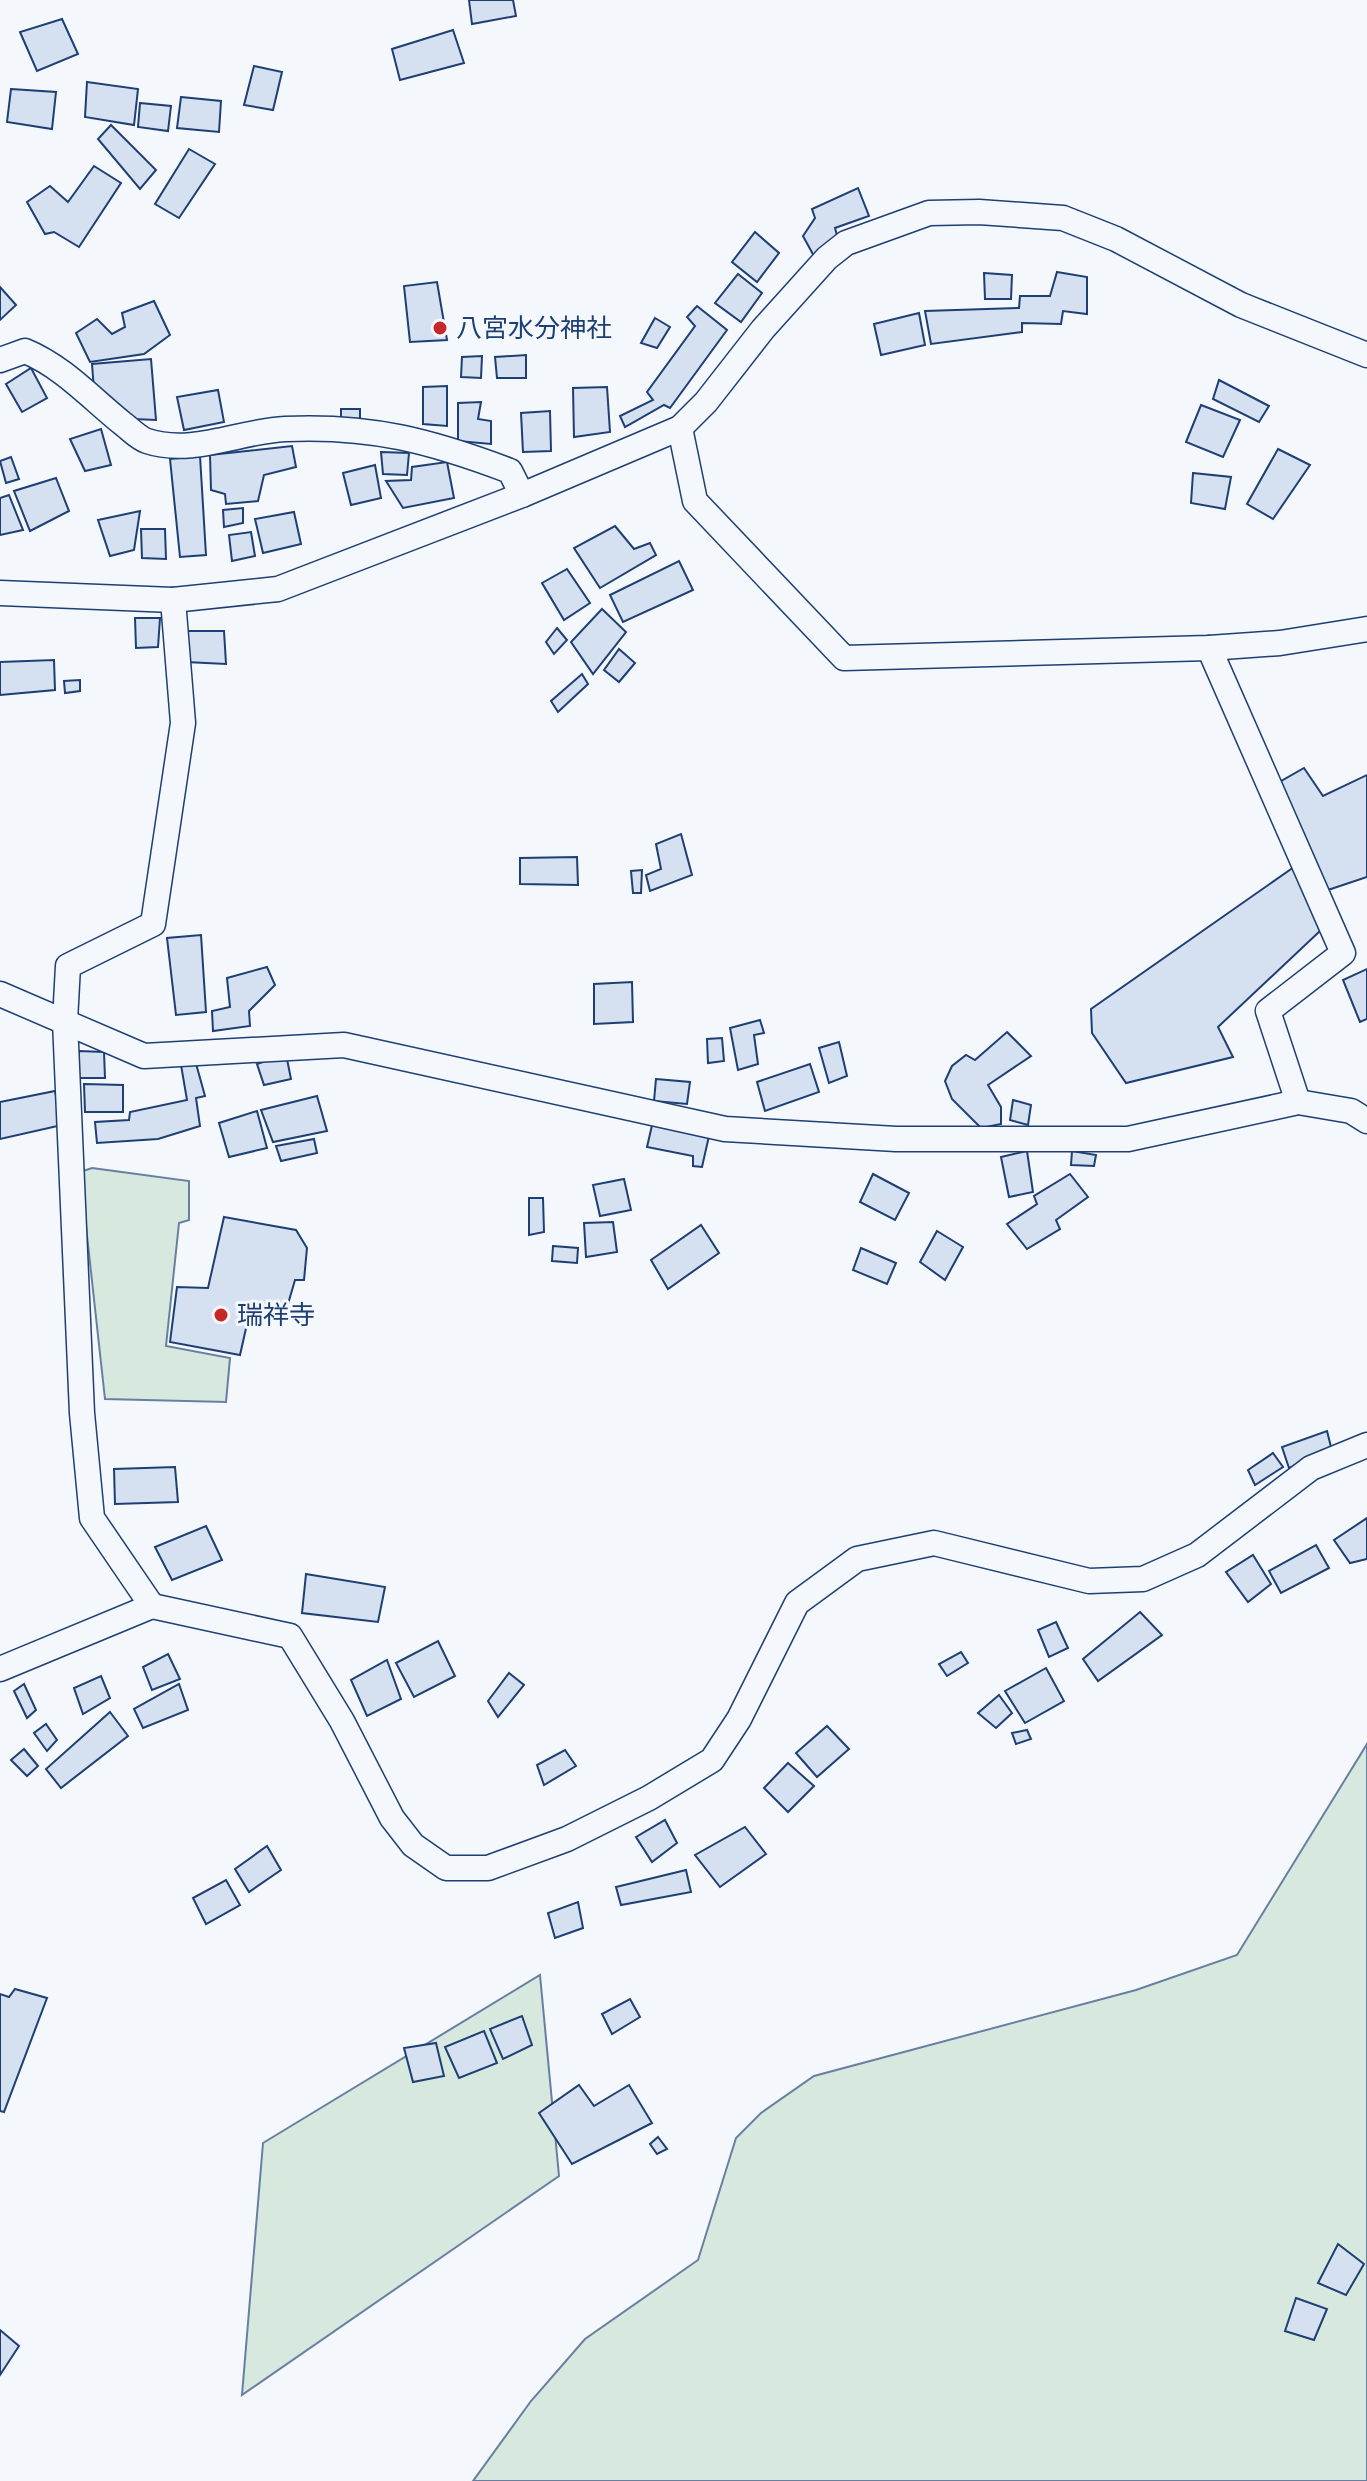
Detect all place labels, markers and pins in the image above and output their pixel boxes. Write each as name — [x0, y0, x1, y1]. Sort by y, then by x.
place label: 八宮水分神社 — [456, 311, 612, 345]
marker: 八宮水分神社 — [431, 319, 449, 337]
place label: 瑞祥寺 — [237, 1298, 315, 1332]
marker: 瑞祥寺 — [212, 1306, 230, 1324]

